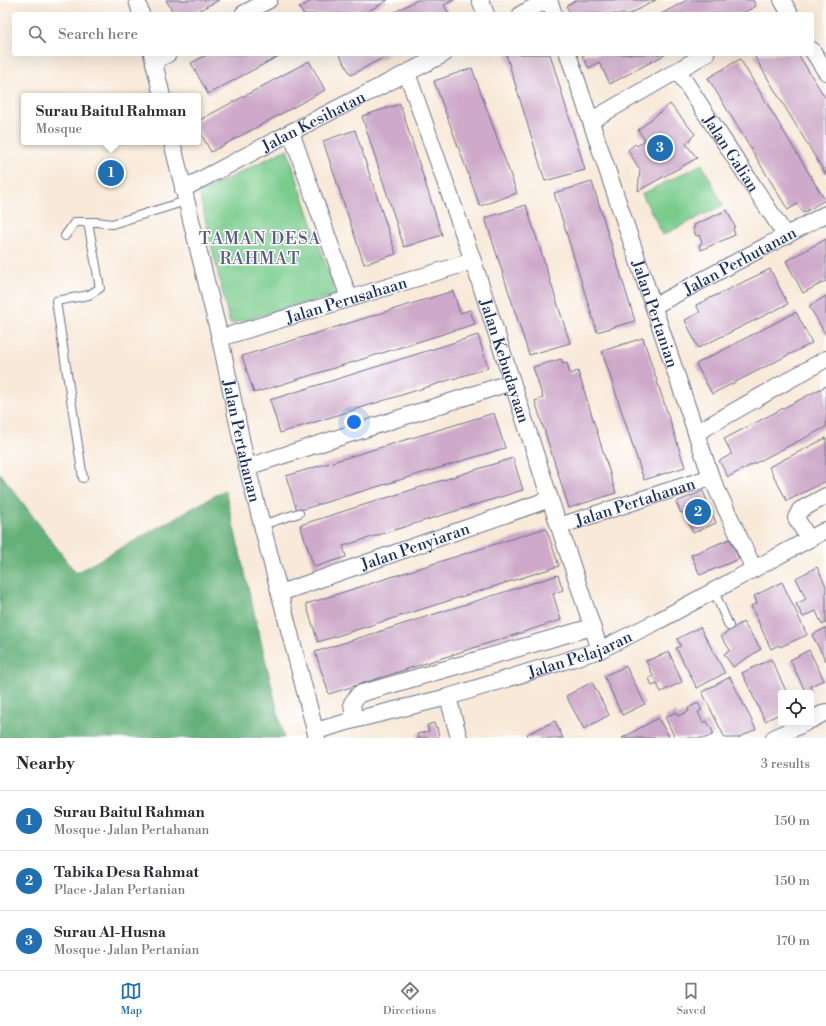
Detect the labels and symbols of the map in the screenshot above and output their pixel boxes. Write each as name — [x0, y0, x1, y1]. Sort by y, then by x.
street label: Jalan Kesihatan — [258, 87, 369, 157]
street label: Jalan Galian — [698, 110, 764, 196]
pin: 3 — [647, 133, 673, 163]
pin: 1 — [98, 158, 124, 188]
street label: Jalan Perhutanan — [679, 223, 800, 300]
district label: TAMAN DESA RAHMAT — [199, 228, 321, 270]
street label: Jalan Pertanian — [627, 256, 682, 371]
street label: Jalan Perusahaan — [283, 273, 410, 329]
street label: Jalan Kebudayaan — [475, 296, 534, 426]
street label: Jalan Pertahanan — [218, 377, 265, 505]
your location — [344, 412, 364, 432]
street label: Jalan Pertahanan — [572, 474, 698, 531]
pin: 2 — [685, 497, 711, 527]
street label: Jalan Penyiaran — [357, 519, 473, 575]
street label: Jalan Pelajaran — [525, 626, 636, 683]

